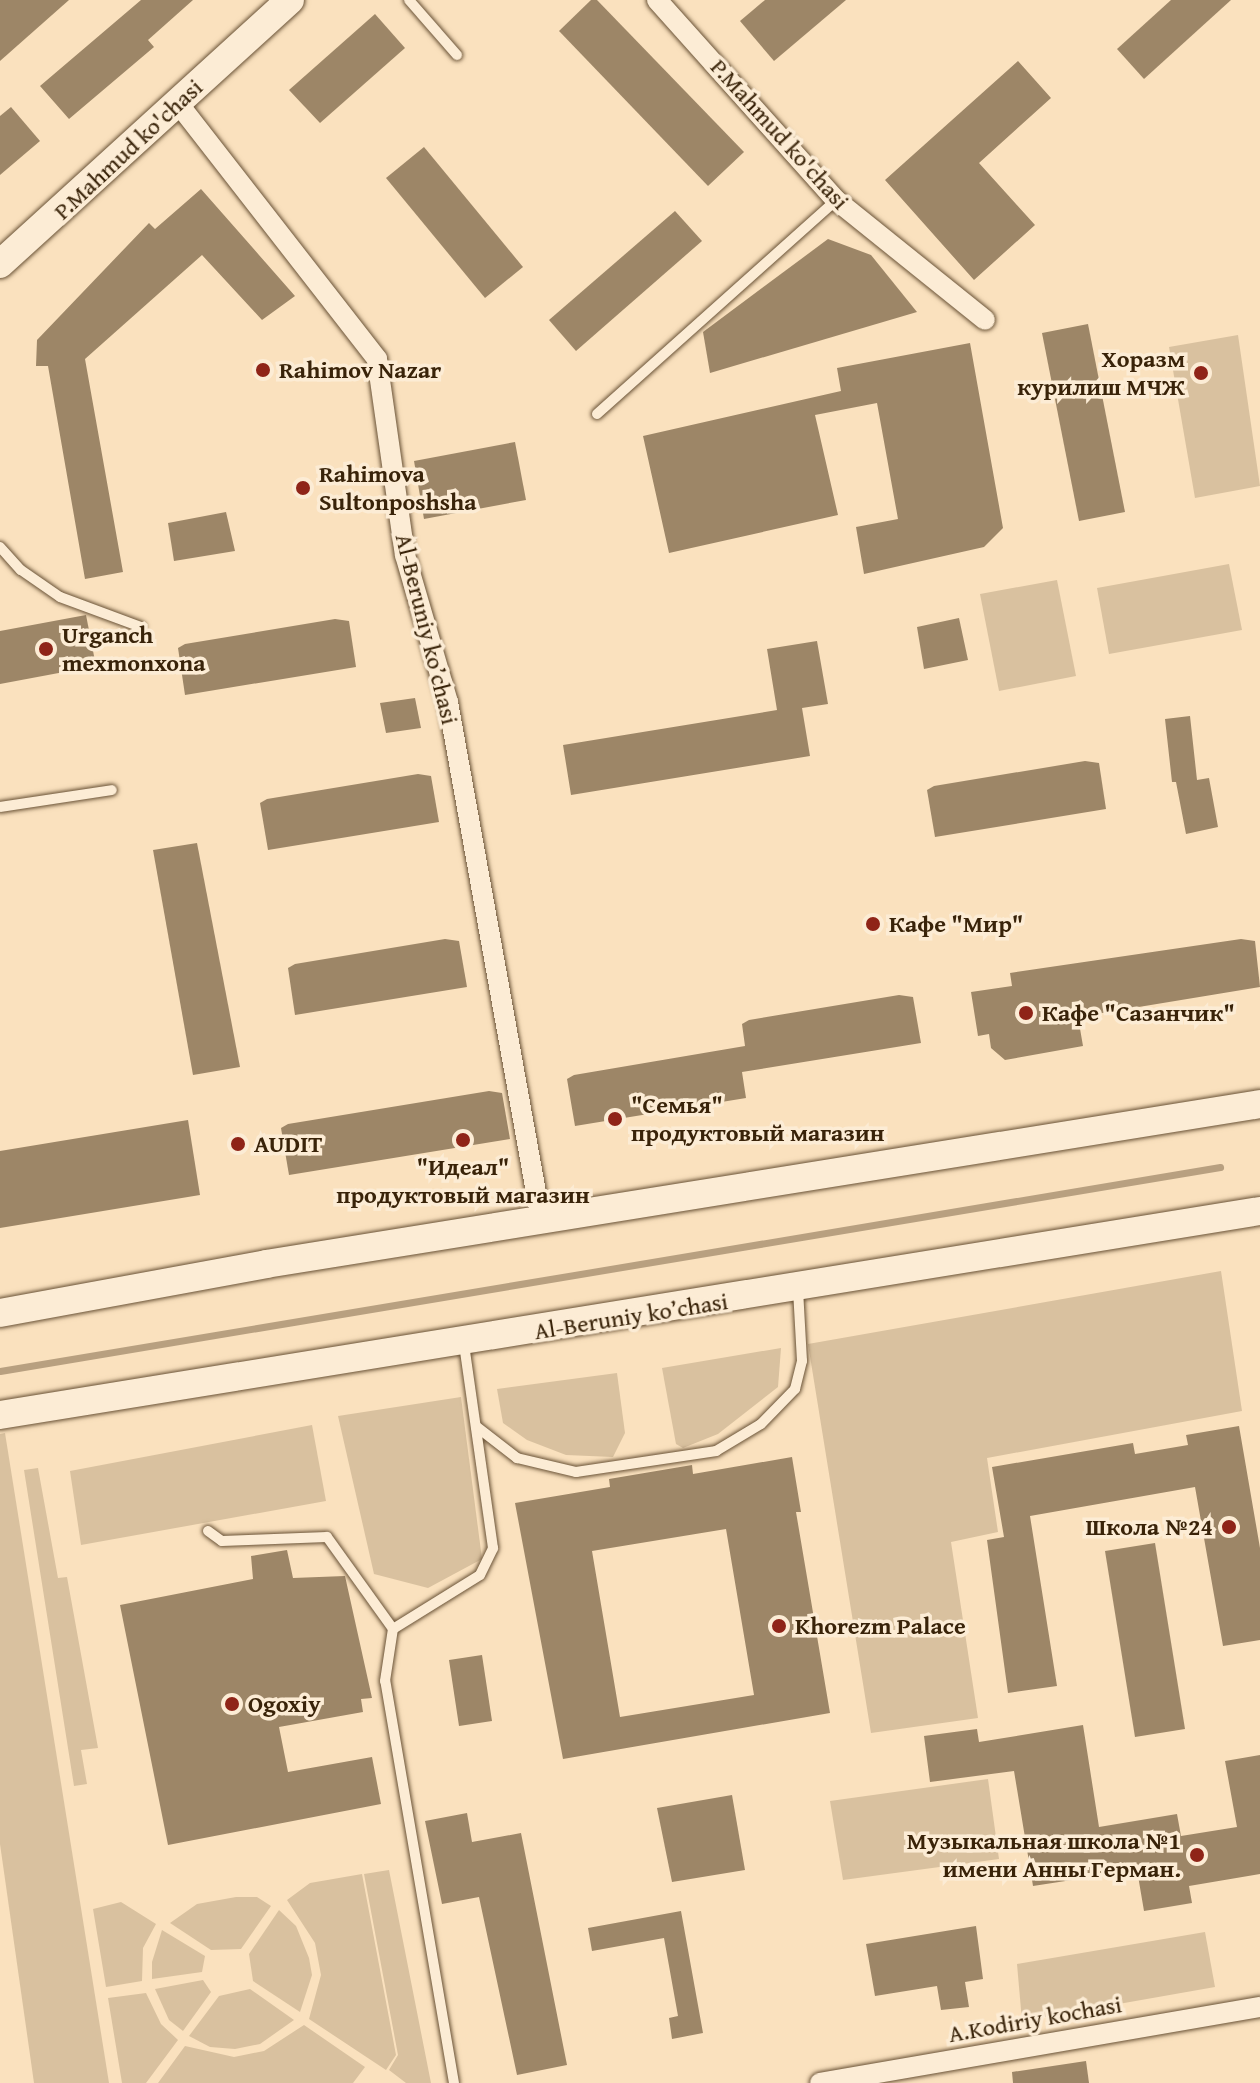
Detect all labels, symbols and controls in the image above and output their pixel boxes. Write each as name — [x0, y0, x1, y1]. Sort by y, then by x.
street label: P.Mahmud ko'chasi — [705, 53, 855, 215]
street label: P.Mahmud ko'chasi — [48, 73, 208, 225]
place label: Хоразм курилиш МЧЖ — [1017, 345, 1185, 401]
place label: Rahimov Nazar — [279, 356, 441, 384]
marker: Rahimov Nazar — [254, 361, 272, 379]
marker: Хоразм курилиш МЧЖ — [1192, 364, 1210, 382]
place label: Rahimova Sultonposhsha — [319, 460, 477, 516]
marker: Rahimova Sultonposhsha — [294, 479, 312, 497]
street label: Al-Beruniy ko’chasi — [389, 531, 465, 727]
place label: Urganch mexmonxona — [62, 621, 206, 677]
marker: Urganch mexmonxona — [37, 640, 55, 658]
place label: Кафе "Мир" — [889, 910, 1023, 938]
marker: Кафе "Мир" — [864, 915, 882, 933]
place label: Кафе "Сазанчик" — [1042, 999, 1235, 1027]
marker: Кафе "Сазанчик" — [1017, 1004, 1035, 1022]
place label: "Семья" продуктовый магазин — [631, 1091, 885, 1147]
marker: "Семья" продуктовый магазин — [606, 1110, 624, 1128]
place label: AUDIT — [254, 1130, 322, 1158]
marker: "Идеал" продуктовый магазин — [454, 1131, 472, 1149]
marker: AUDIT — [229, 1135, 247, 1153]
place label: "Идеал" продуктовый магазин — [336, 1153, 590, 1209]
street label: Al-Beruniy ko’chasi — [532, 1286, 730, 1346]
place label: Школа №24 — [1086, 1513, 1213, 1541]
marker: Школа №24 — [1220, 1518, 1238, 1536]
place label: Khorezm Palace — [795, 1612, 966, 1640]
marker: Khorezm Palace — [770, 1617, 788, 1635]
place label: Ogoxiy — [248, 1690, 320, 1718]
marker: Ogoxiy — [223, 1695, 241, 1713]
place label: Музыкальная школа №1 имени Анны Герман. — [907, 1827, 1181, 1883]
marker: Музыкальная школа №1 имени Анны Герман. — [1188, 1846, 1206, 1864]
street label: A.Kodiriy kochasi — [946, 1990, 1124, 2048]

